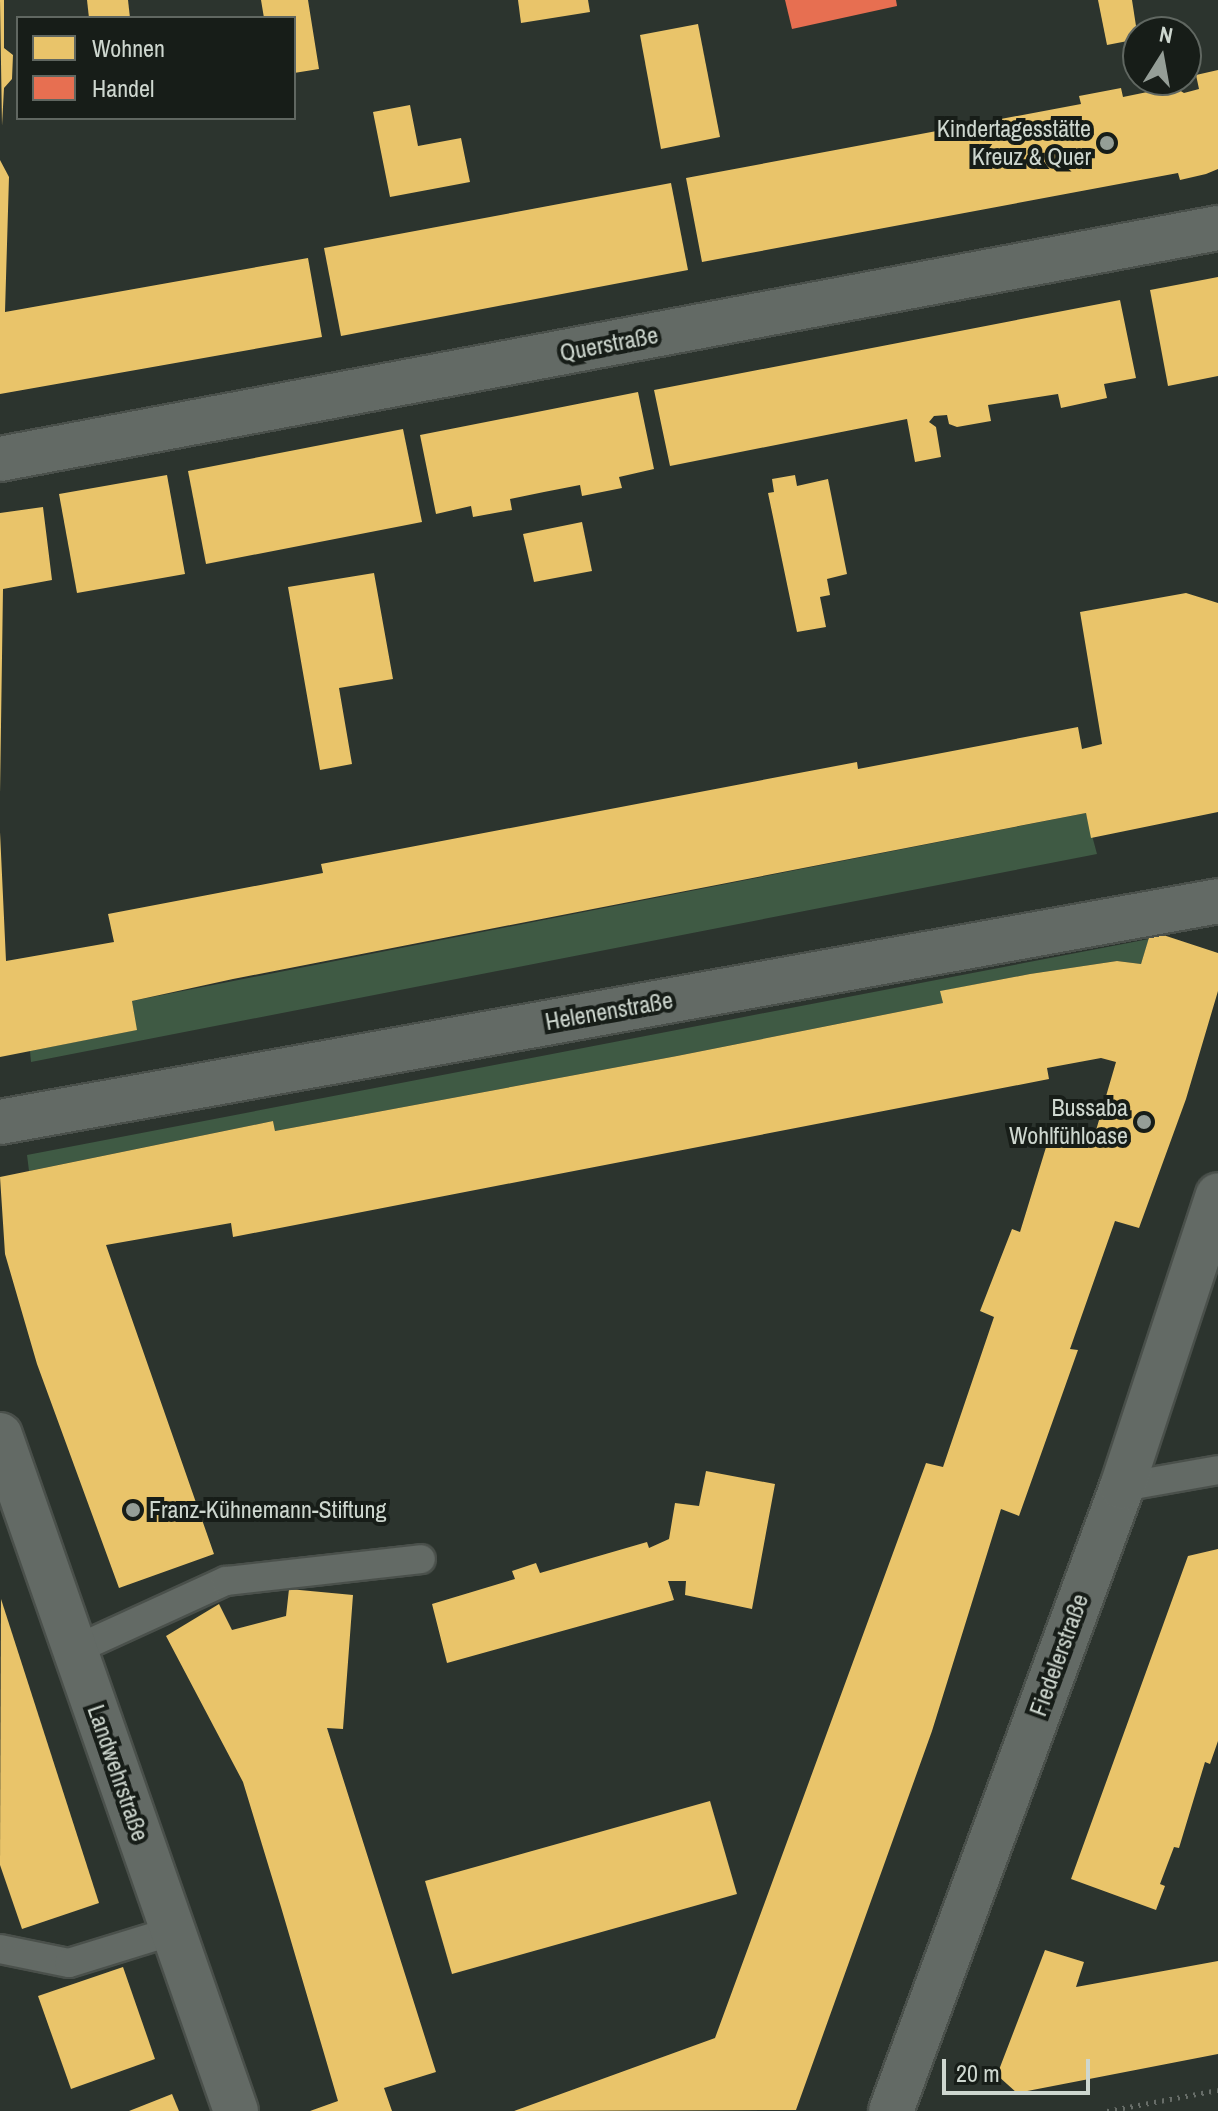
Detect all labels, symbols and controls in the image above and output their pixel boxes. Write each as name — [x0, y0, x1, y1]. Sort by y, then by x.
legend — [16, 16, 296, 120]
north arrow — [1122, 16, 1202, 96]
text: N — [1157, 18, 1175, 50]
text: Wohnen — [92, 32, 165, 64]
text: Handel — [92, 72, 154, 104]
place label: Kindertagesstätte Kreuz & Quer — [937, 115, 1091, 171]
marker: Kindertagesstätte Kreuz & Quer — [1098, 134, 1116, 152]
street label: Querstraße — [557, 320, 661, 368]
street label: Helenenstraße — [543, 986, 675, 1036]
place label: Bussaba Wohlfühloase — [1009, 1094, 1128, 1150]
marker: Bussaba Wohlfühloase — [1135, 1113, 1153, 1131]
place label: Franz-Kühnemann-Stiftung — [149, 1496, 386, 1524]
marker: Franz-Kühnemann-Stiftung — [124, 1501, 142, 1519]
street label: Fiedelerstraße — [1024, 1590, 1094, 1720]
street label: Landwehrstraße — [81, 1701, 155, 1845]
scale bar — [946, 2043, 1094, 2093]
text: 20 m — [956, 2057, 1000, 2089]

